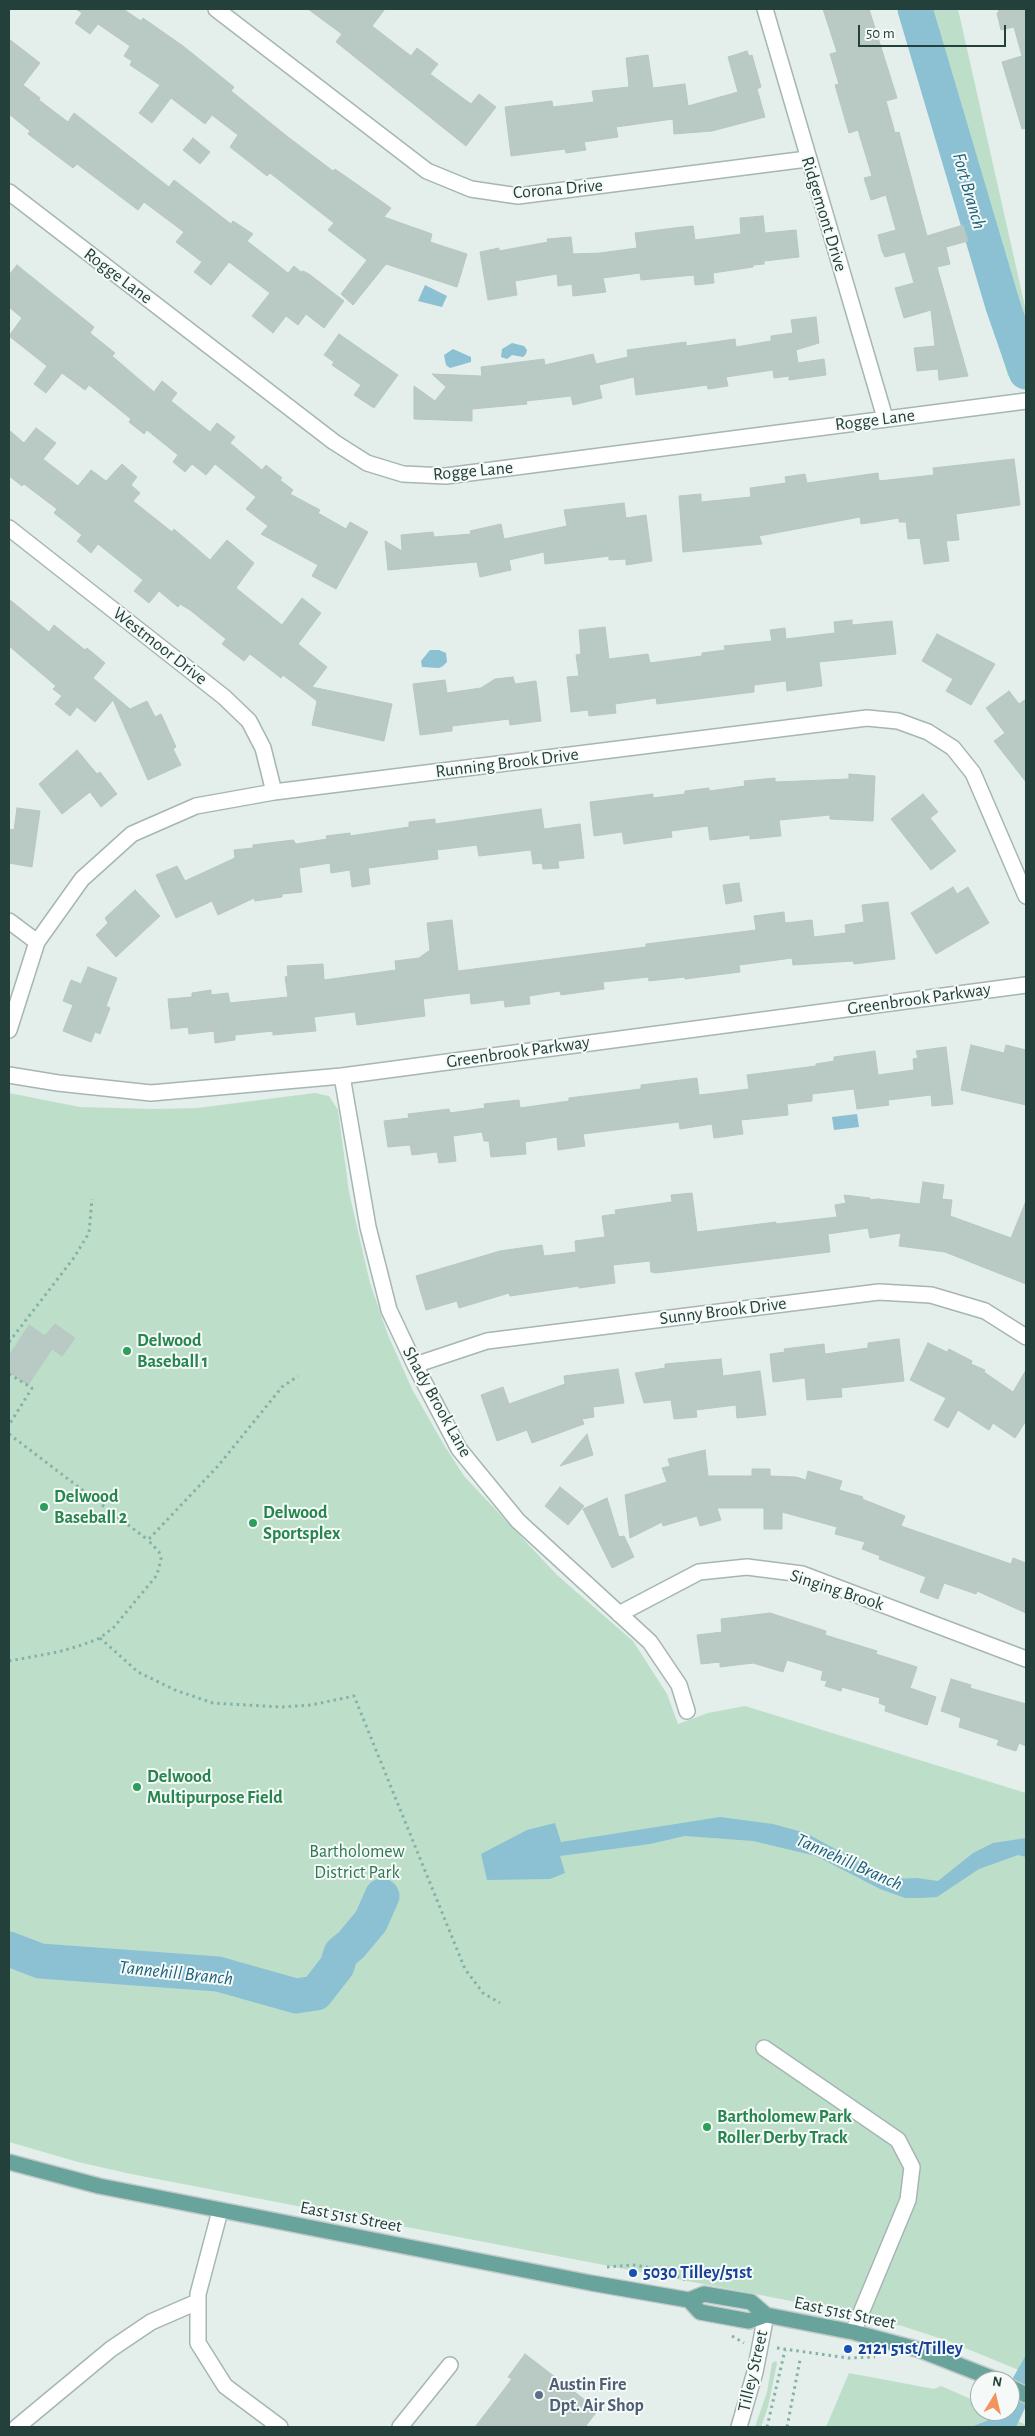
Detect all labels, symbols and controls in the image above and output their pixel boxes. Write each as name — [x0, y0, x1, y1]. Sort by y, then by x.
scale bar — [860, 15, 1008, 47]
text: 50 m — [866, 26, 895, 41]
water label: Fort Branch — [947, 150, 991, 232]
street label: Ridgemont Drive — [796, 154, 852, 274]
street label: Corona Drive — [512, 174, 604, 204]
street label: Rogge Lane — [79, 243, 157, 309]
street label: Rogge Lane — [834, 404, 916, 436]
street label: Rogge Lane — [432, 457, 514, 485]
street label: Westmoor Drive — [108, 602, 212, 690]
street label: Running Brook Drive — [434, 744, 580, 782]
street label: Greenbrook Parkway — [846, 978, 992, 1020]
street label: Greenbrook Parkway — [445, 1031, 591, 1073]
street label: Sunny Brook Drive — [658, 1292, 788, 1330]
place label: Delwood Baseball 1 — [137, 1330, 208, 1372]
street label: Shady Brook Lane — [398, 1343, 476, 1461]
marker: Delwood Baseball 1 — [121, 1345, 133, 1357]
place label: Delwood Baseball 2 — [54, 1486, 127, 1528]
marker: Delwood Baseball 2 — [38, 1501, 50, 1513]
place label: Delwood Sportsplex — [263, 1502, 340, 1545]
marker: Delwood Sportsplex — [247, 1517, 259, 1529]
street label: Singing Brook — [787, 1565, 887, 1615]
place label: Delwood Multipurpose Field — [147, 1766, 283, 1808]
marker: Delwood Multipurpose Field — [131, 1781, 143, 1793]
water label: Tannehill Branch — [792, 1828, 906, 1896]
park label: Bartholomew District Park — [309, 1841, 405, 1884]
water label: Tannehill Branch — [118, 1956, 234, 1990]
place label: Bartholomew Park Roller Derby Track — [717, 2106, 852, 2148]
marker: Bartholomew Park Roller Derby Track — [701, 2121, 713, 2133]
street label: East 51st Street — [298, 2197, 404, 2237]
place label: 5030 Tilley/51st — [643, 2262, 752, 2284]
marker: 5030 Tilley/51st — [627, 2267, 639, 2279]
street label: East 51st Street — [792, 2292, 898, 2334]
street label: Tilley Street — [733, 2328, 773, 2414]
place label: 2121 51st/Tilley — [858, 2338, 963, 2360]
marker: 2121 51st/Tilley — [842, 2343, 854, 2355]
north arrow — [970, 2371, 1020, 2421]
place label: Austin Fire Dpt. Air Shop — [549, 2374, 644, 2416]
text: N — [991, 2374, 1003, 2390]
marker: Austin Fire Dpt. Air Shop — [533, 2389, 545, 2401]

